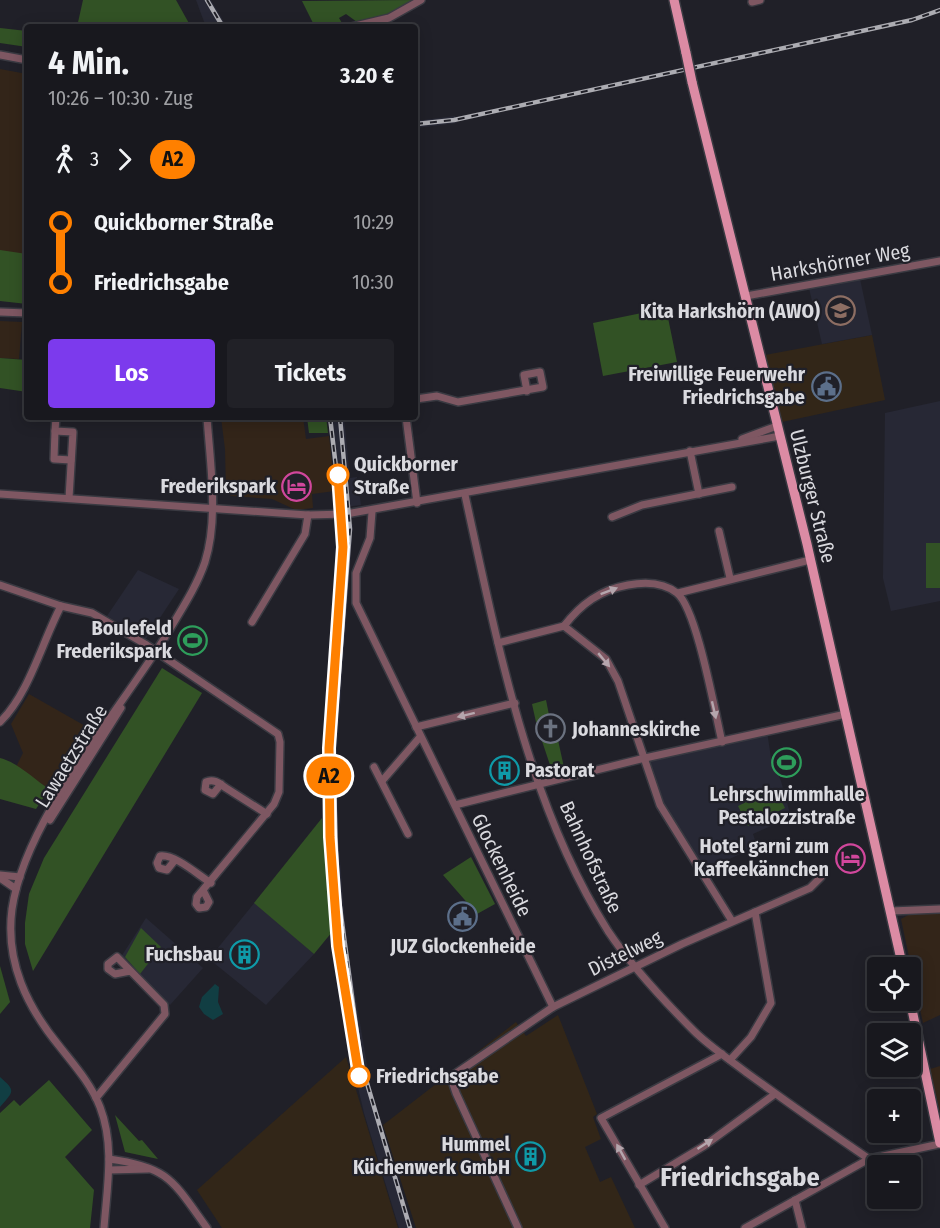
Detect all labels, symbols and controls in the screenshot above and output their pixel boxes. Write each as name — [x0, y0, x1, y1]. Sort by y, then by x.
text: 4 Min. — [48, 43, 129, 83]
text: 3.20 € — [340, 62, 394, 89]
text: 10:26 – 10:30 · Zug — [48, 86, 193, 110]
icon: walk — [48, 143, 81, 176]
icon: forward — [108, 143, 141, 176]
text: A2 — [162, 146, 183, 172]
text: 3 — [90, 147, 99, 171]
text: Quickborner Straße — [94, 209, 274, 236]
text: 10:29 — [353, 210, 394, 234]
street label: Harkshörner Weg — [769, 238, 912, 286]
text: Friedrichsgabe — [94, 269, 229, 296]
text: 10:30 — [352, 270, 394, 294]
school or university icon: Kita Harkshörn (AWO) — [825, 295, 857, 327]
place label: Kita Harkshörn (AWO) — [640, 299, 820, 323]
button: Los — [48, 339, 215, 408]
button: Tickets — [227, 339, 394, 408]
place label: Freiwillige Feuerwehr Friedrichsgabe — [628, 362, 806, 409]
public building icon: Freiwillige Feuerwehr Friedrichsgabe — [810, 370, 842, 402]
street label: Ulzburger Straße — [785, 427, 841, 565]
place label: Quickborner Straße — [354, 452, 459, 499]
marker: Quickborner Straße — [327, 464, 349, 486]
hotel icon: Frederikspark — [281, 470, 313, 502]
place label: Frederikspark — [160, 474, 277, 498]
one-way arrow — [600, 586, 618, 595]
place label: Boulefeld Frederikspark — [56, 616, 173, 663]
sports icon: Boulefeld Frederikspark — [177, 624, 209, 656]
one-way arrow — [597, 652, 610, 667]
street label: Lawaetzstraße — [30, 700, 112, 812]
one-way arrow — [710, 701, 720, 719]
one-way arrow — [456, 711, 475, 721]
church icon: Johanneskirche — [535, 713, 567, 745]
place label: Johanneskirche — [571, 717, 700, 741]
sports icon: Lehrschwimmhalle Pestalozzistraße — [771, 747, 803, 779]
building icon: Pastorat — [488, 754, 520, 786]
line badge: A2 — [302, 756, 356, 796]
place label: Pastorat — [525, 758, 596, 782]
text: A2 — [318, 763, 340, 789]
place label: Lehrschwimmhalle Pestalozzistraße — [709, 782, 865, 829]
street label: Bahnhofstraße — [555, 797, 627, 917]
street label: Glockenheide — [467, 810, 537, 920]
place label: Hotel garni zum Kaffeekännchen — [694, 834, 829, 881]
hotel icon: Hotel garni zum Kaffeekännchen — [834, 842, 866, 874]
public building icon: JUZ Glockenheide — [447, 900, 479, 932]
street label: Distelweg — [584, 925, 666, 981]
place label: JUZ Glockenheide — [389, 934, 536, 958]
building icon: Fuchsbau — [228, 938, 260, 970]
place label: Fuchsbau — [146, 942, 223, 966]
map controls — [867, 957, 921, 1209]
button: locate — [867, 957, 921, 1011]
button: layers — [867, 1023, 921, 1077]
place label: Friedrichsgabe — [376, 1064, 499, 1088]
marker: Friedrichsgabe — [348, 1065, 370, 1087]
button: + — [867, 1089, 921, 1143]
place label: Hummel Küchenwerk GmbH — [353, 1132, 511, 1179]
one-way arrow — [697, 1139, 714, 1150]
building icon: Hummel Küchenwerk GmbH — [515, 1140, 547, 1172]
one-way arrow — [616, 1144, 626, 1161]
button: − — [867, 1155, 921, 1209]
district label: Friedrichsgabe — [660, 1162, 820, 1193]

